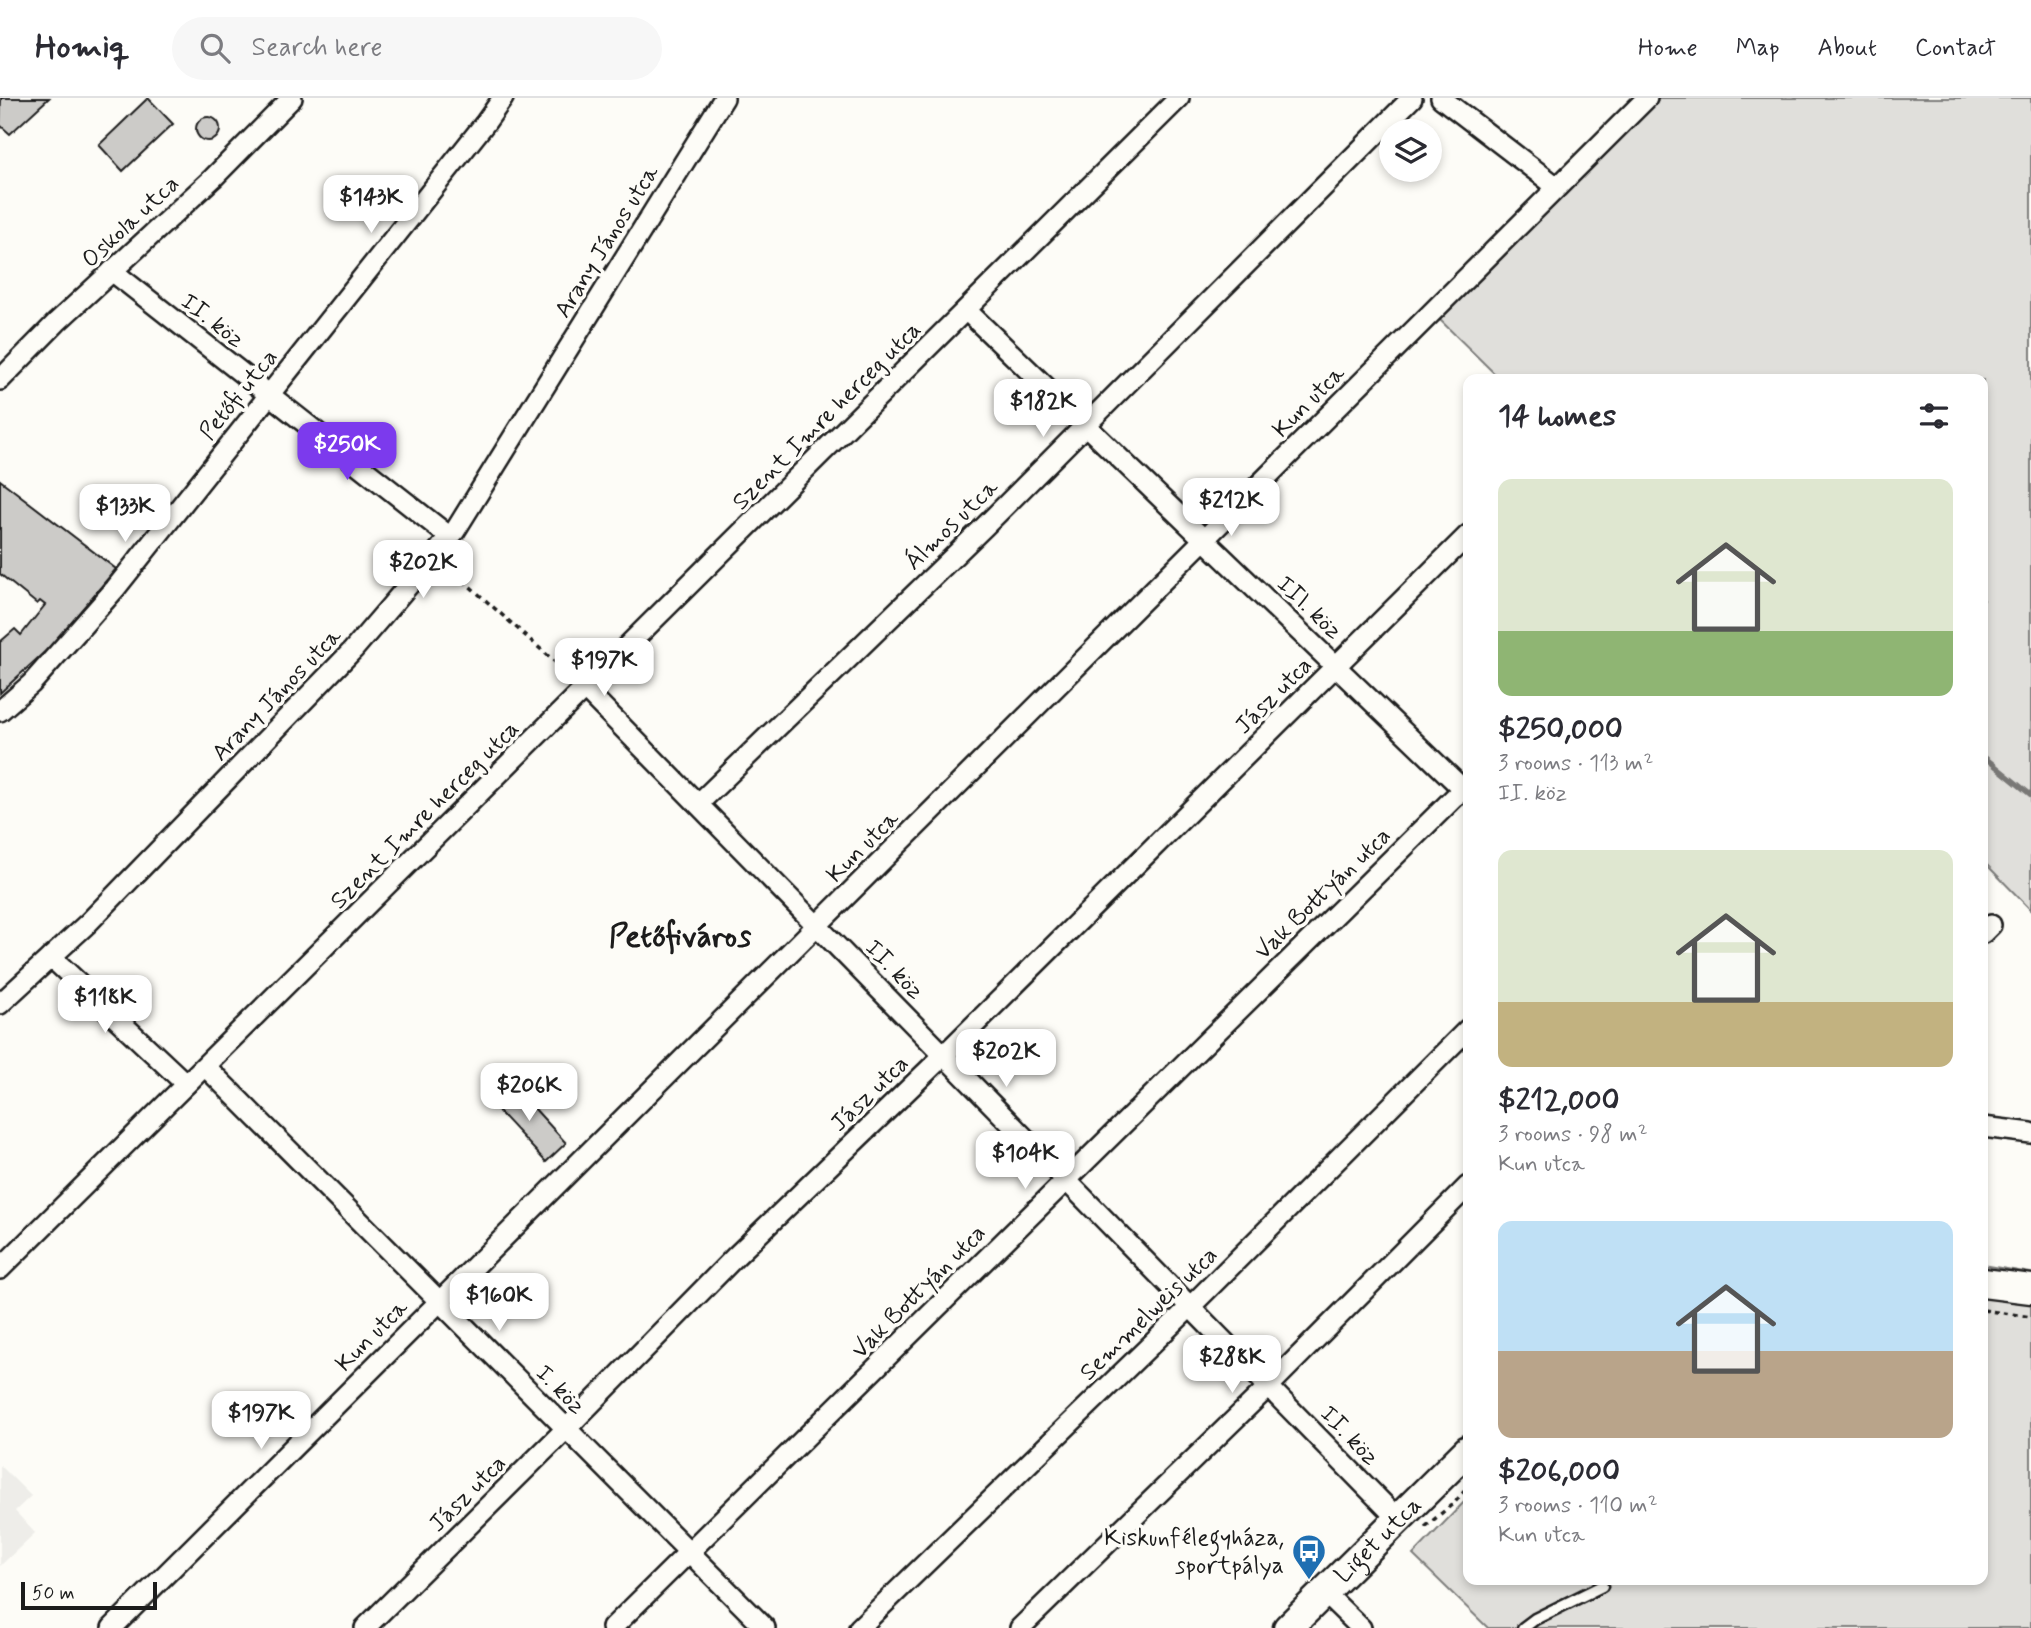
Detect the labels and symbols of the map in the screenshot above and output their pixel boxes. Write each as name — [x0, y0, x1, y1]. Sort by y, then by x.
street label: Arany János utca — [548, 159, 667, 324]
street label: Oskola utca — [76, 169, 186, 275]
pin: $143K — [322, 176, 420, 235]
street label: II. köz — [174, 287, 250, 356]
street label: Szent Imre herceg utca — [726, 315, 928, 517]
street label: Petőfi utca — [193, 343, 285, 447]
street label: Kun utca — [1266, 359, 1352, 445]
pin: $182K — [994, 380, 1092, 439]
pin: $250K — [298, 422, 396, 482]
street label: Álmos utca — [898, 472, 1006, 577]
pin: $212K — [1182, 478, 1280, 538]
pin: $133K — [76, 484, 174, 544]
pin: $202K — [374, 540, 472, 600]
street label: III. köz — [1270, 569, 1348, 647]
street label: Arany János utca — [205, 621, 349, 769]
pin: $197K — [555, 638, 653, 698]
street label: Jász utca — [1229, 651, 1319, 741]
street label: Szent Imre herceg utca — [324, 714, 526, 916]
street label: Kun utca — [820, 804, 906, 890]
street label: Vak Bottyán utca — [1248, 821, 1398, 967]
district label: Petőfiváros — [609, 916, 752, 958]
street label: II. köz — [858, 933, 930, 1007]
pin: $118K — [56, 976, 154, 1035]
pin: $202K — [957, 1030, 1055, 1089]
street label: Jász utca — [824, 1049, 916, 1139]
pin: $206K — [480, 1063, 578, 1123]
pin: $104K — [976, 1132, 1074, 1191]
street label: Vak Bottyán utca — [845, 1218, 993, 1366]
street label: Semmelweis utca — [1073, 1240, 1225, 1388]
pin: $160K — [450, 1274, 548, 1333]
street label: Kun utca — [329, 1293, 415, 1379]
pin: $288K — [1183, 1336, 1281, 1395]
street label: I. köz — [528, 1358, 592, 1422]
pin: $197K — [212, 1392, 310, 1451]
street label: II. köz — [1313, 1399, 1385, 1473]
street label: Jász utca — [423, 1449, 513, 1539]
street label: Liget utca — [1328, 1491, 1429, 1590]
place label: Kiskunfélegyháza, sportpálya — [1104, 1523, 1284, 1582]
bus stop icon: Kiskunfélegyháza, sportpálya — [1290, 1532, 1328, 1581]
scale bar — [21, 1579, 158, 1611]

